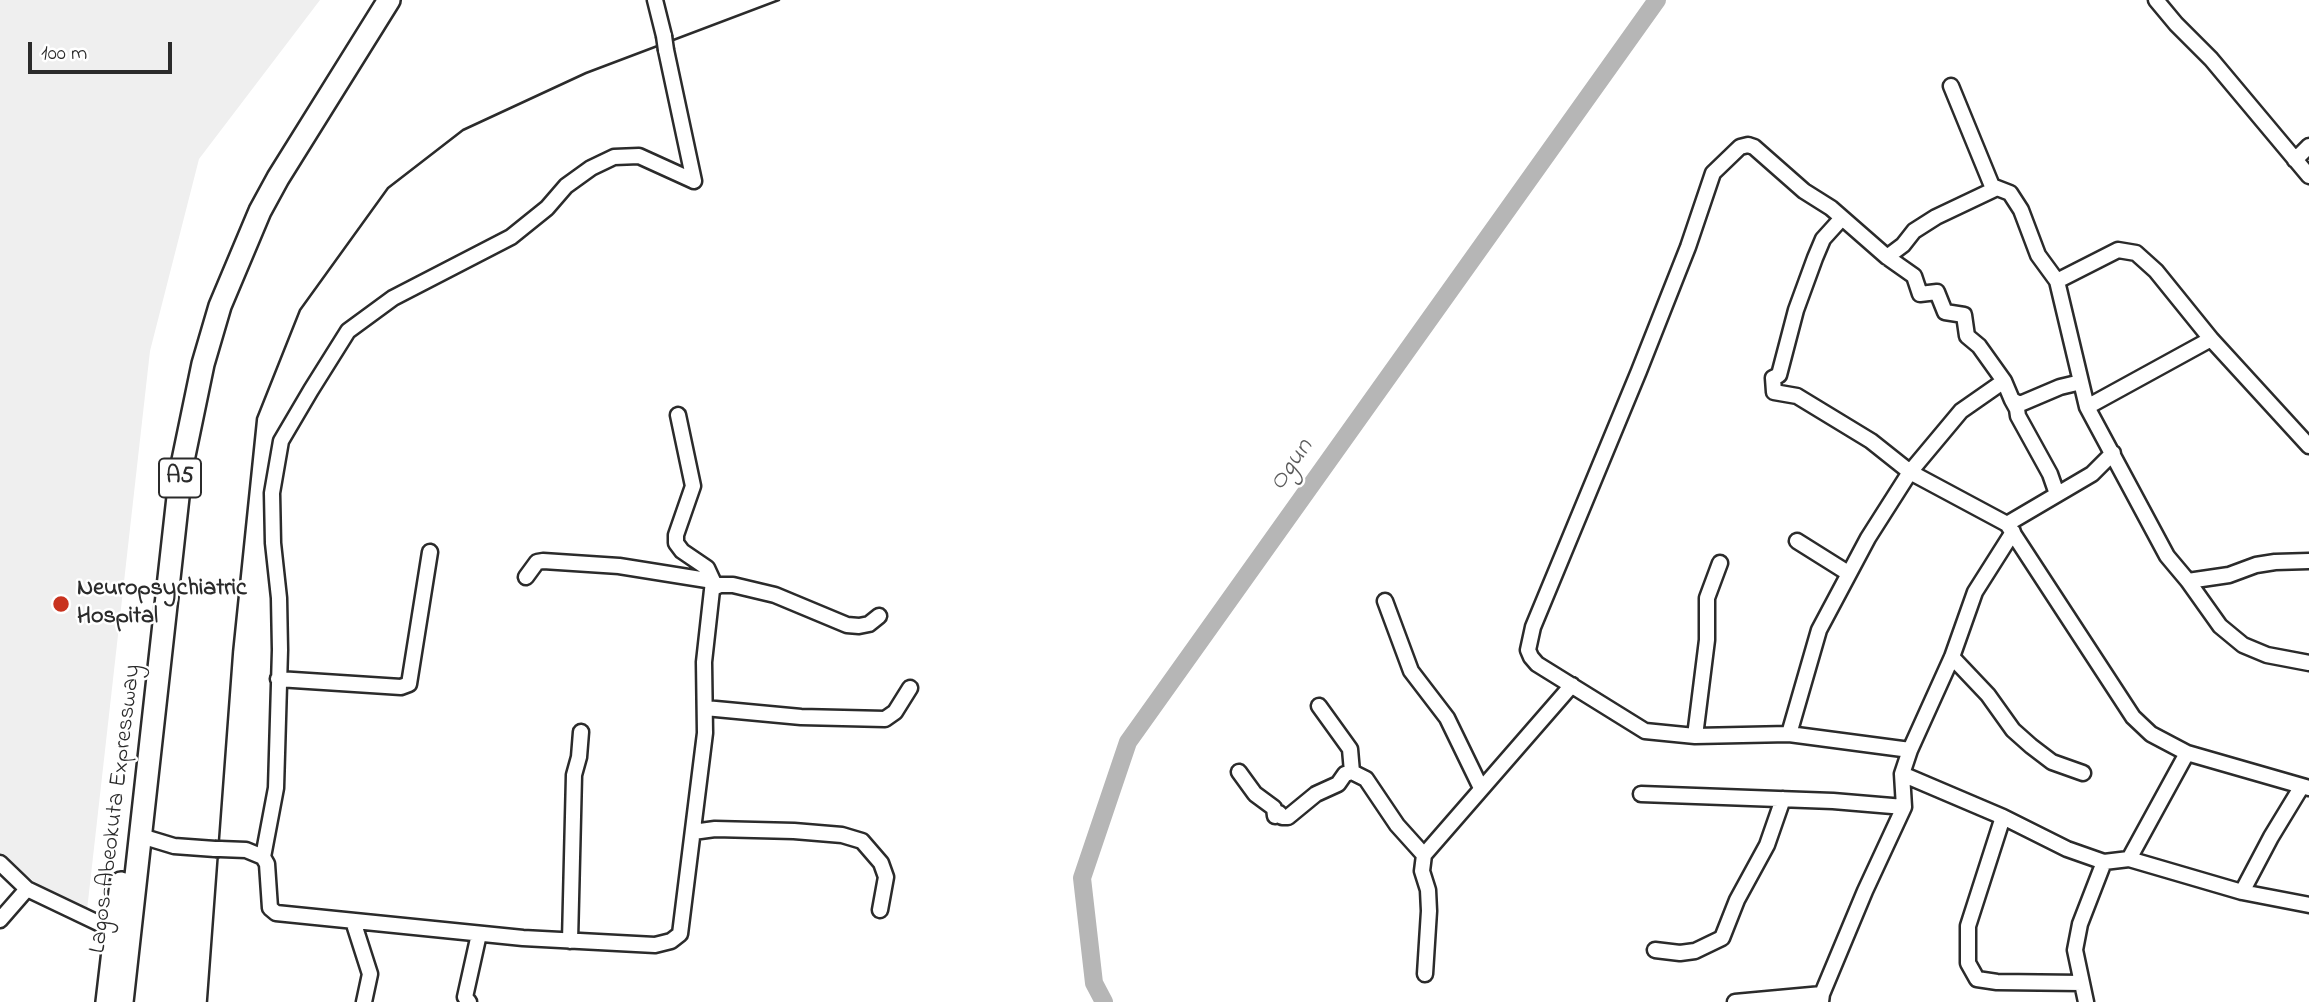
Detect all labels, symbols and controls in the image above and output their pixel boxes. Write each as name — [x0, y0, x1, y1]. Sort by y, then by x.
scale bar — [32, 28, 175, 72]
text: 100 m — [41, 39, 87, 69]
water label: Ogun — [1264, 434, 1322, 498]
road number: A5 — [159, 458, 201, 498]
place label: Neuropsychiatric Hospital — [77, 576, 247, 632]
marker: Neuropsychiatric Hospital — [51, 594, 71, 614]
street label: Lagos-Abeokuta Expressway — [85, 663, 149, 955]

